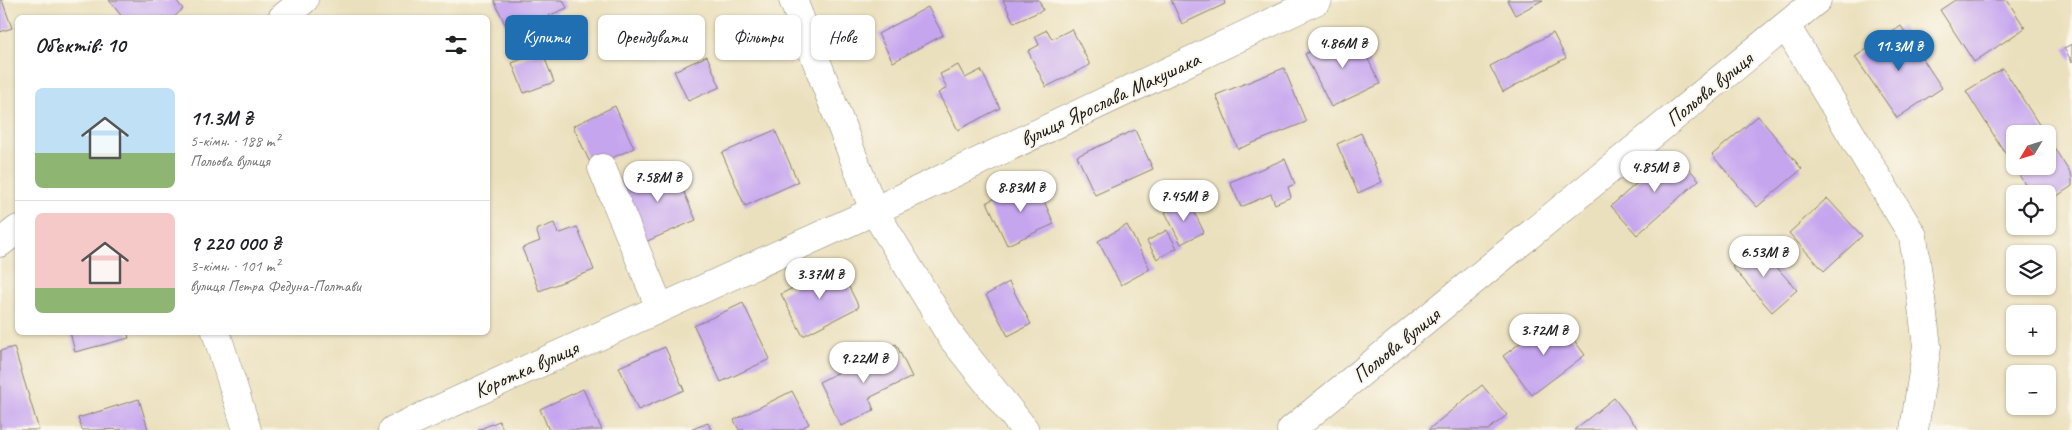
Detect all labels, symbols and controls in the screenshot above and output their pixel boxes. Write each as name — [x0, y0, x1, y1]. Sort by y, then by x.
chip: Купити — [505, 15, 588, 60]
chip: Орендувати — [598, 15, 705, 60]
chip: Фільтри — [715, 15, 801, 60]
chip: Нове — [811, 15, 875, 60]
pin: 4.86M ₴ — [1297, 27, 1389, 69]
pin: 11.3M ₴ — [1853, 30, 1945, 72]
icon: filters — [442, 31, 470, 59]
text: Об’єктів: 10 — [35, 32, 125, 58]
text: 4.86M ₴ — [1319, 33, 1367, 53]
text: 11.3M ₴ — [1875, 36, 1923, 56]
street label: вулиця Ярослава Макушака — [1016, 45, 1206, 152]
street label: Польова вулиця — [1660, 45, 1759, 132]
text: 11.3M ₴ — [190, 105, 253, 131]
icon: home — [75, 108, 135, 168]
north arrow — [2006, 125, 2056, 175]
map controls — [2006, 125, 2056, 415]
text: 5-кімн. · 188 m² — [190, 131, 280, 151]
pin: 4.85M ₴ — [1609, 150, 1701, 193]
text: Польова вулиця — [190, 151, 270, 171]
text: 4.85M ₴ — [1631, 157, 1679, 177]
pin: 7.58M ₴ — [612, 160, 704, 203]
text: 7.58M ₴ — [634, 167, 682, 187]
pin: 8.83M ₴ — [975, 170, 1067, 213]
text: 8.83M ₴ — [997, 177, 1045, 197]
pin: 7.45M ₴ — [1138, 180, 1230, 222]
button: locate — [2006, 185, 2056, 235]
text: 7.45M ₴ — [1160, 186, 1208, 206]
text: 9 220 000 ₴ — [190, 230, 281, 256]
icon: home — [75, 233, 135, 293]
pin: 6.53M ₴ — [1718, 236, 1810, 278]
text: 6.53M ₴ — [1740, 242, 1788, 262]
button: layers — [2006, 245, 2056, 295]
text: 3-кімн. · 101 m² — [190, 256, 280, 276]
pin: 3.37M ₴ — [774, 258, 866, 300]
text: 3.37M ₴ — [796, 264, 844, 284]
text: вулиця Петра Федуна-Полтави — [190, 276, 361, 296]
street label: Польова вулиця — [1347, 301, 1446, 388]
button: + — [2006, 305, 2056, 355]
pin: 3.72M ₴ — [1498, 314, 1590, 356]
text: 3.72M ₴ — [1520, 320, 1568, 340]
street label: Коротка вулиця — [470, 334, 584, 403]
pin: 9.22M ₴ — [818, 342, 910, 384]
text: 9.22M ₴ — [840, 348, 888, 368]
button: − — [2006, 365, 2056, 415]

